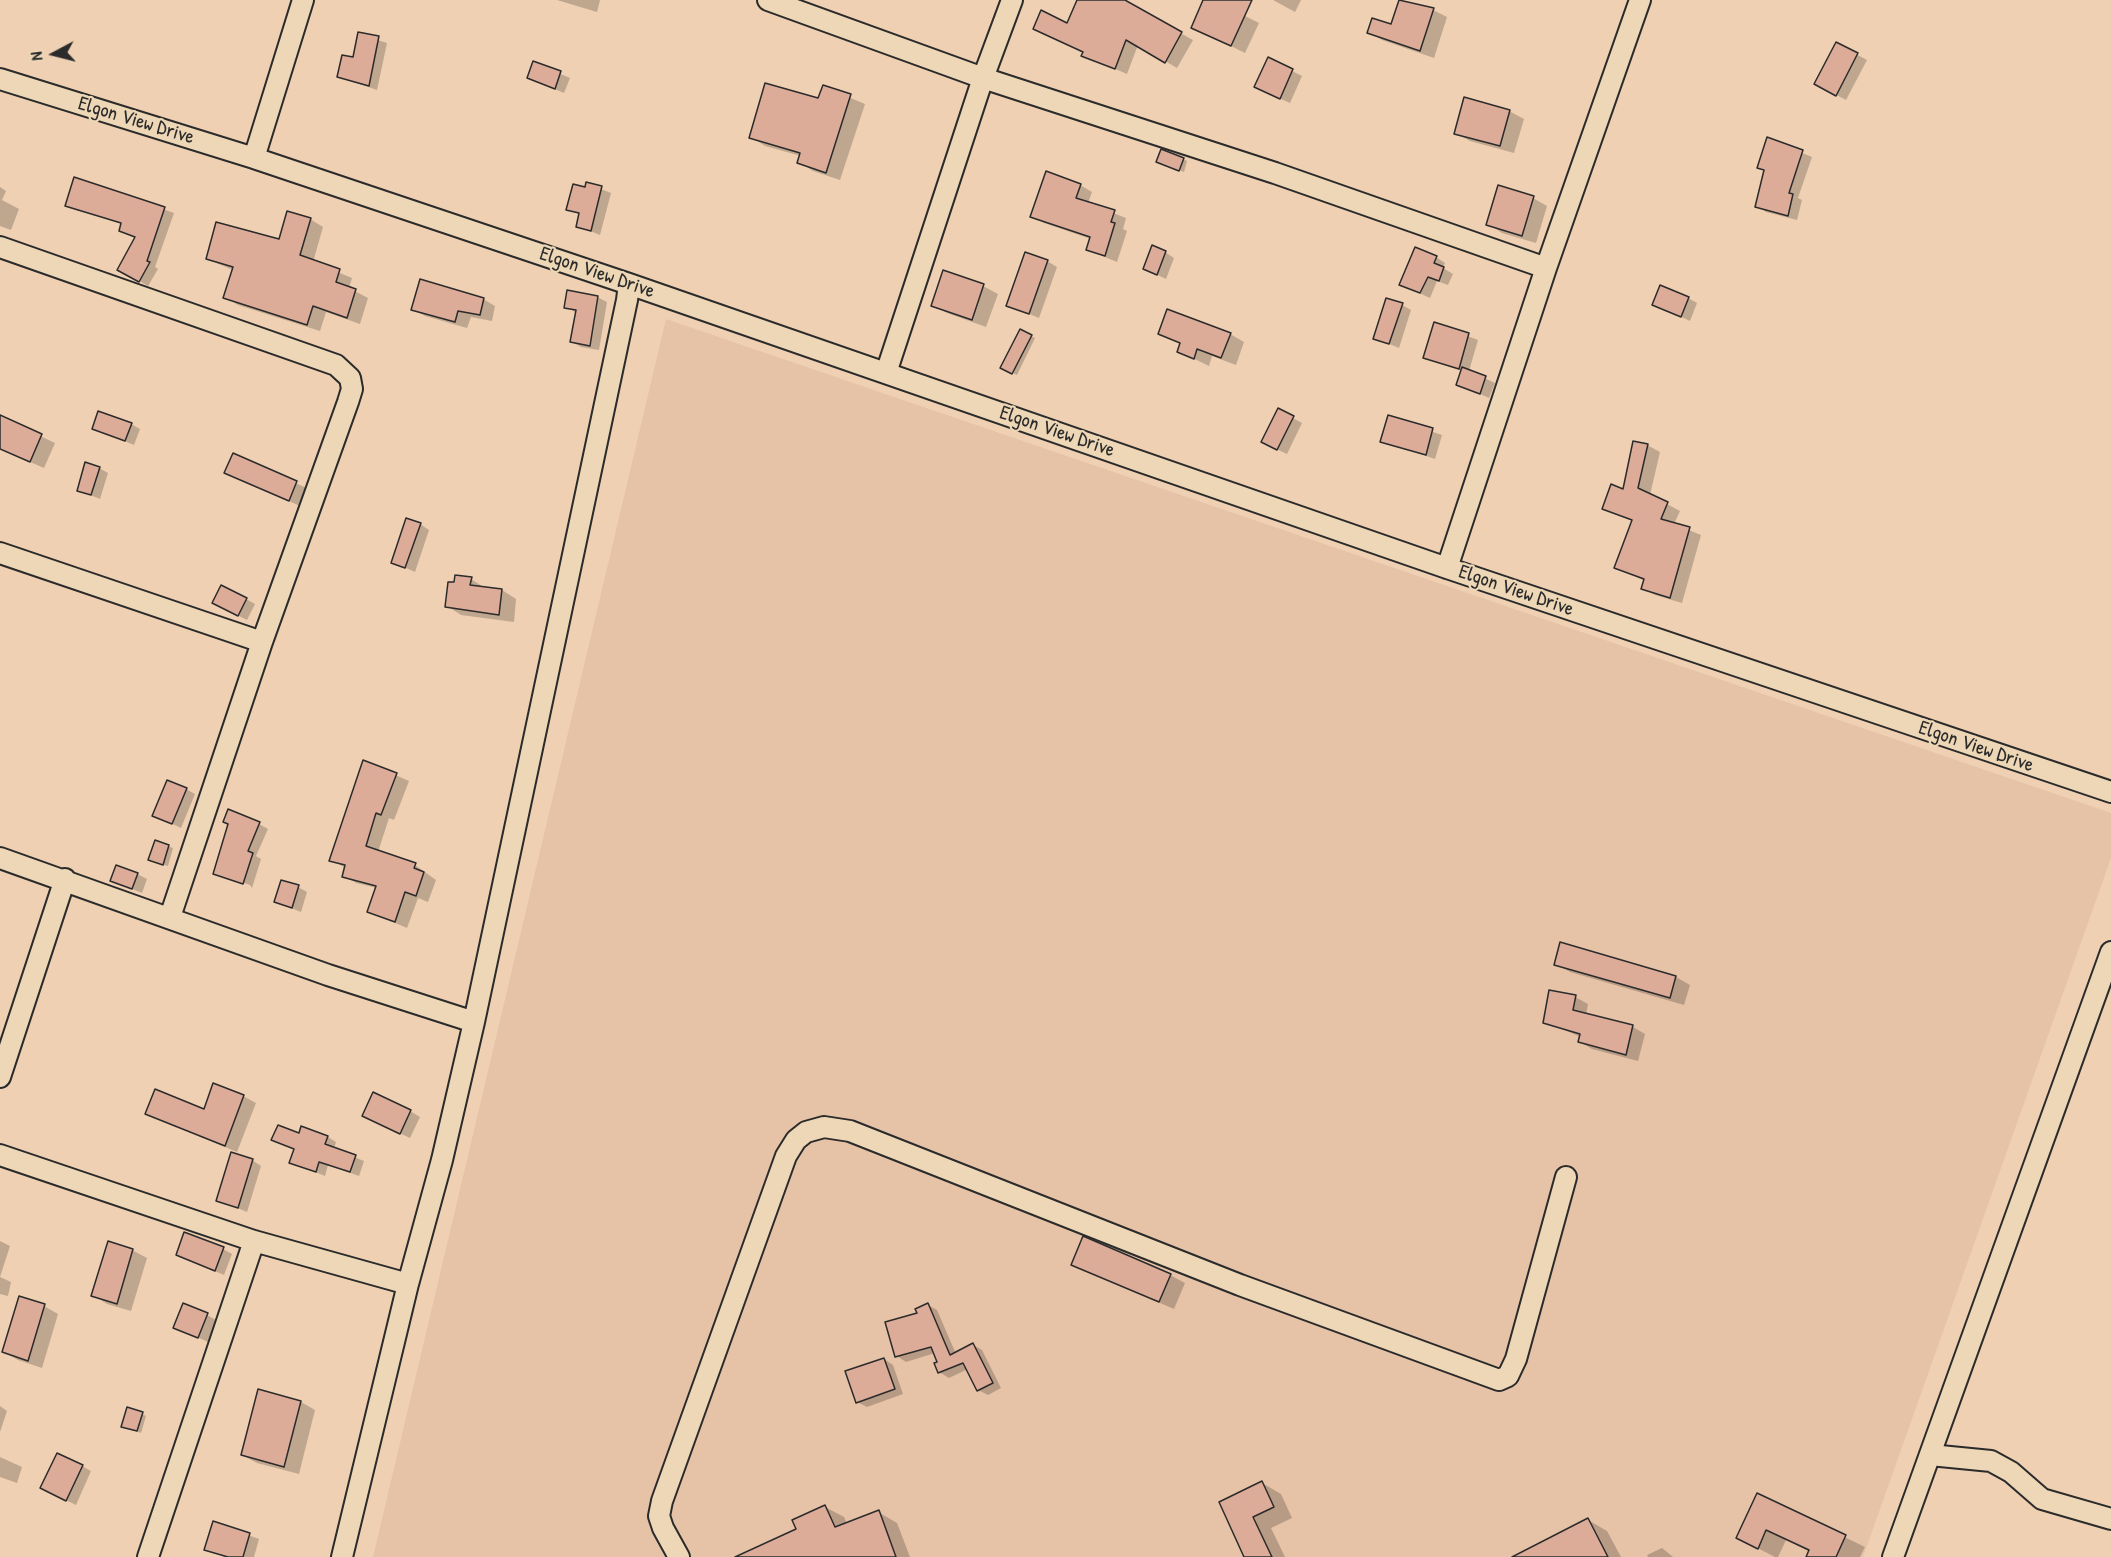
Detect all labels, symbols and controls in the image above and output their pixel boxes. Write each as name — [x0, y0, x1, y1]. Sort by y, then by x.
north arrow — [24, 24, 84, 84]
text: N — [25, 51, 48, 62]
street label: Elgon View Drive — [75, 92, 197, 150]
street label: Elgon View Drive — [536, 242, 658, 304]
street label: Elgon View Drive — [996, 401, 1118, 463]
street label: Elgon View Drive — [1455, 560, 1577, 622]
street label: Elgon View Drive — [1915, 716, 2037, 778]

